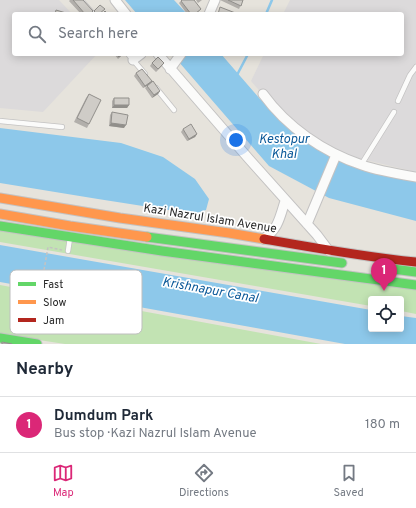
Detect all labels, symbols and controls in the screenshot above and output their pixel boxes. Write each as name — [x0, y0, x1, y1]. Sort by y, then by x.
search box — [12, 12, 404, 56]
icon: search — [26, 23, 48, 45]
text: Search here — [58, 25, 138, 44]
your location — [226, 130, 246, 150]
water label: Kestopur Khal — [259, 132, 310, 163]
street label: Kazi Nazrul Islam Avenue — [142, 201, 278, 237]
pin: 1 — [371, 258, 397, 291]
legend — [10, 270, 142, 334]
water label: Krishnapur Canal — [161, 275, 260, 307]
text: Fast — [43, 278, 63, 292]
text: Slow — [43, 296, 66, 310]
map controls — [368, 296, 404, 332]
button: locate — [368, 296, 404, 332]
text: Jam — [43, 314, 64, 328]
text: Nearby — [16, 359, 73, 381]
text: Dumdum Park — [54, 407, 153, 426]
text: 1 — [26, 417, 32, 433]
text: 180 m — [365, 417, 400, 433]
text: Bus stop · Kazi Nazrul Islam Avenue — [54, 426, 256, 442]
tab: Map — [52, 462, 74, 500]
tab: Directions — [179, 462, 229, 500]
tab: Saved — [333, 462, 364, 500]

